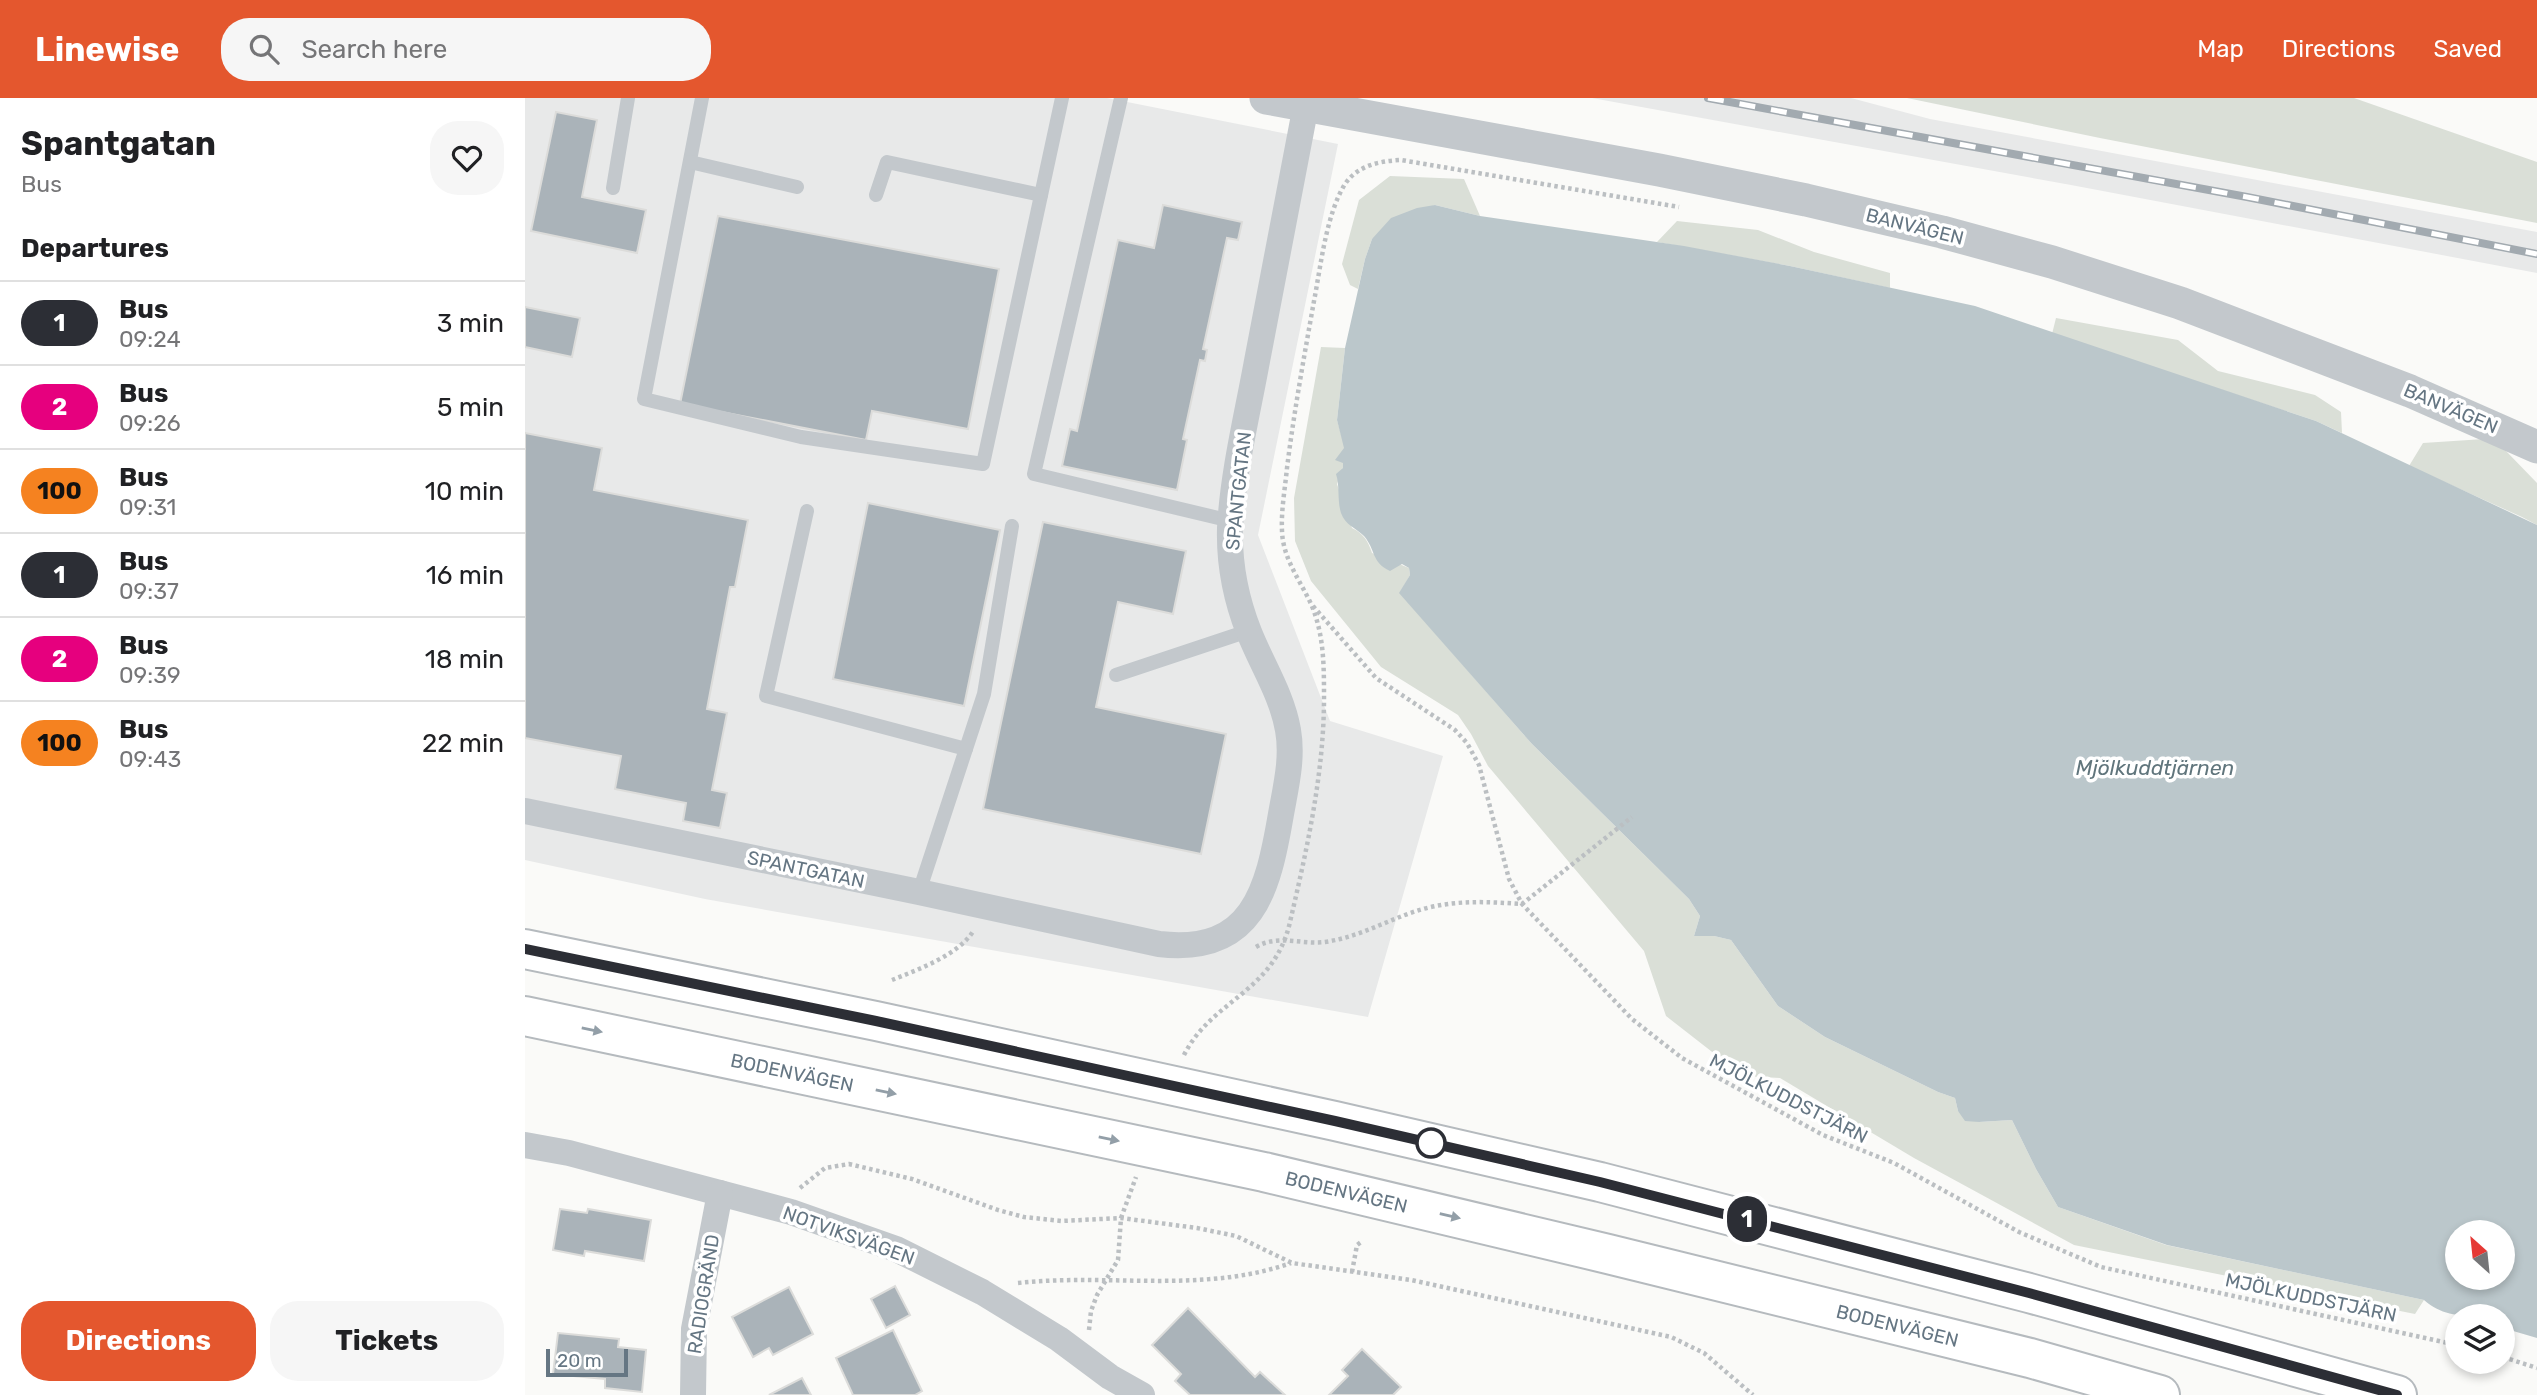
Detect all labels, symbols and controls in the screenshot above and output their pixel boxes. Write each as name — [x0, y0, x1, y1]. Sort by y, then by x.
search box — [221, 18, 711, 81]
text: Linewise — [35, 30, 179, 69]
icon: search — [245, 30, 283, 68]
text: Search here — [301, 34, 447, 65]
text: Map — [2197, 35, 2244, 63]
text: Directions — [2282, 35, 2395, 63]
text: Saved — [2433, 35, 2502, 63]
button: heart — [430, 121, 504, 195]
text: Spantgatan — [21, 124, 216, 163]
text: Bus — [21, 170, 62, 198]
street label: BANVÄGEN — [1864, 203, 1966, 250]
text: Departures — [21, 233, 169, 264]
text: Bus — [119, 294, 168, 325]
text: 3 min — [437, 308, 504, 339]
text: 1 — [54, 309, 65, 337]
text: 09:24 — [119, 325, 181, 353]
text: Bus — [119, 378, 168, 409]
street label: BANVÄGEN — [2400, 378, 2501, 439]
text: 5 min — [437, 392, 504, 423]
text: 2 — [52, 393, 67, 421]
text: 09:26 — [119, 409, 181, 437]
street label: SPANTGATAN — [1221, 430, 1256, 552]
text: Bus — [119, 462, 168, 493]
text: 10 min — [425, 476, 504, 507]
text: 100 — [37, 477, 82, 505]
text: 09:31 — [119, 493, 176, 521]
text: Bus — [119, 546, 168, 577]
text: 16 min — [426, 560, 504, 591]
text: 1 — [54, 561, 65, 589]
text: 09:37 — [119, 577, 179, 605]
text: Bus — [119, 630, 168, 661]
text: 18 min — [425, 644, 504, 675]
text: 2 — [52, 645, 67, 673]
text: 09:39 — [119, 661, 181, 689]
text: Bus — [119, 714, 168, 745]
text: 22 min — [422, 728, 504, 759]
text: 100 — [37, 729, 82, 757]
text: 09:43 — [119, 745, 181, 773]
water label: Mjölkuddtjärnen — [2076, 755, 2234, 780]
street label: SPANTGATAN — [745, 846, 867, 893]
one-way arrow — [581, 1025, 603, 1036]
street label: BODENVÄGEN — [728, 1049, 856, 1097]
street label: MJÖLKUDDSTJÄRN — [1706, 1049, 1872, 1148]
one-way arrow — [875, 1087, 897, 1098]
unlabelled marker — [1416, 1128, 1446, 1158]
one-way arrow — [1098, 1134, 1120, 1145]
street label: BODENVÄGEN — [1283, 1166, 1410, 1218]
line badge: 1 — [1724, 1196, 1770, 1242]
street label: NOTVIKSVÄGEN — [780, 1201, 918, 1270]
text: 1 — [1741, 1205, 1753, 1233]
one-way arrow — [1439, 1211, 1461, 1222]
north arrow — [2445, 1220, 2515, 1290]
map controls — [2445, 1220, 2515, 1374]
street label: RADIOGRÄND — [683, 1233, 724, 1356]
street label: MJÖLKUDDSTJÄRN — [2223, 1268, 2399, 1327]
street label: BODENVÄGEN — [1834, 1300, 1961, 1352]
button: Directions — [21, 1301, 256, 1381]
button: Tickets — [270, 1301, 504, 1381]
button: layers — [2445, 1304, 2515, 1374]
scale bar — [546, 1346, 628, 1378]
text: 20 m — [557, 1349, 602, 1372]

